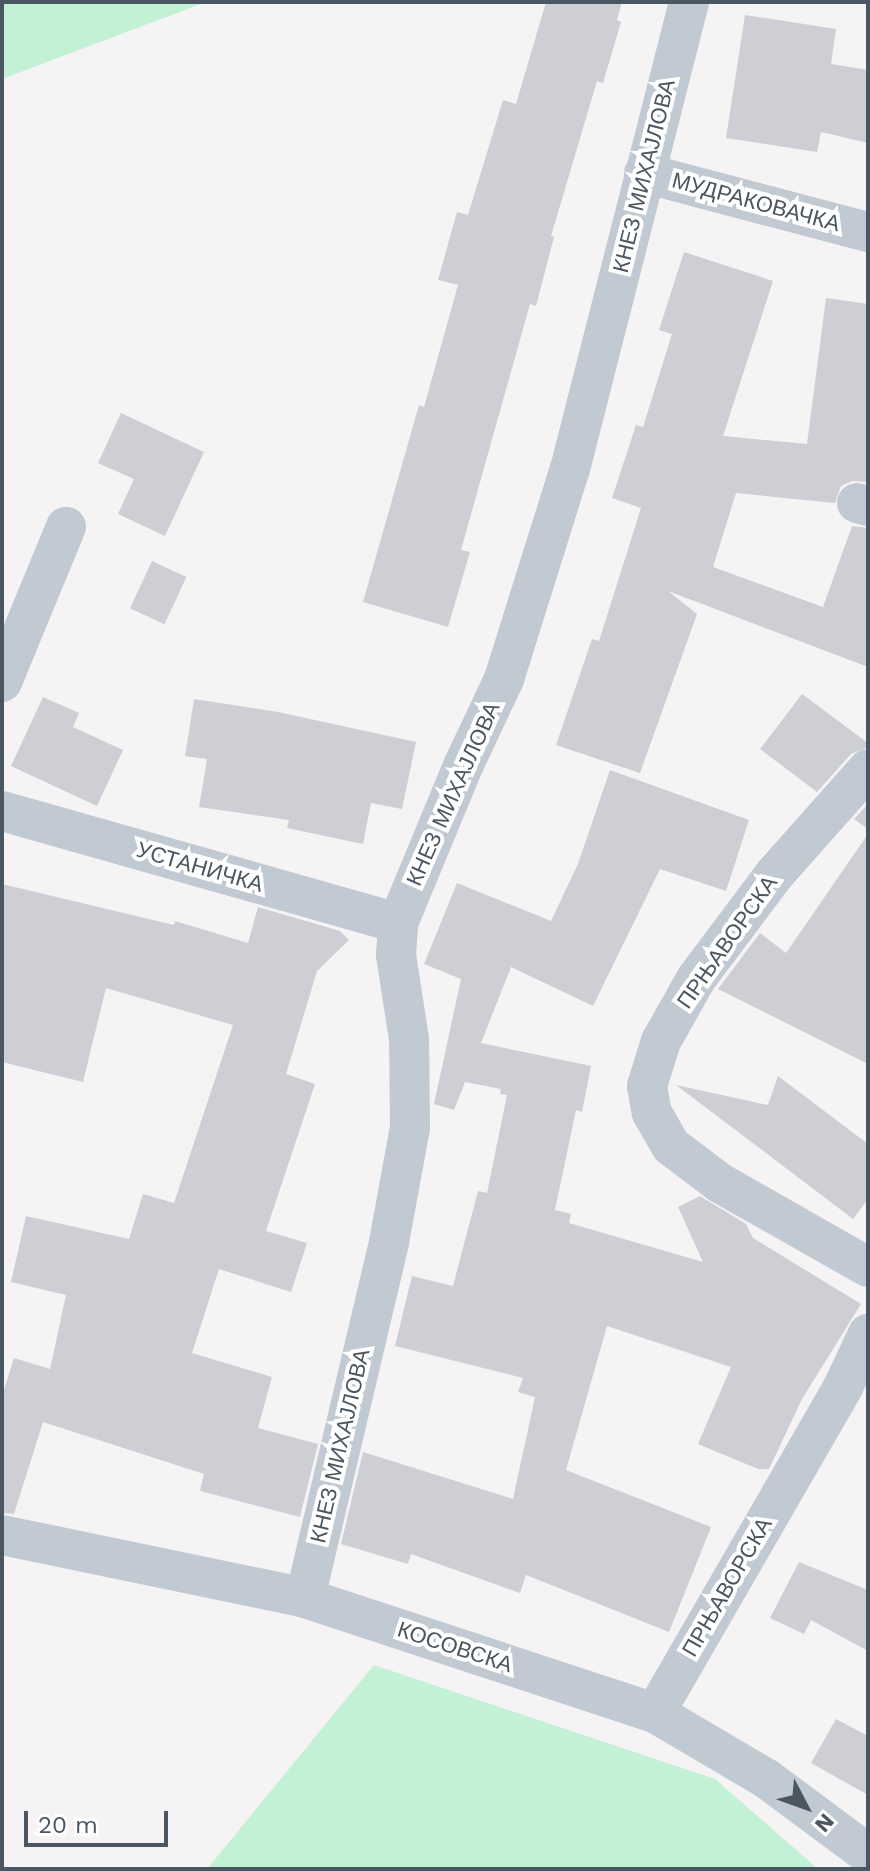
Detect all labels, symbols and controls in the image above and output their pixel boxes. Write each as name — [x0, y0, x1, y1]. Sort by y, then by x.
street label: КНЕЗ МИХАЈЛОВА — [607, 77, 681, 275]
street label: МУДРАКОВАЧКА — [669, 167, 843, 237]
street label: КНЕЗ МИХАЈЛОВА — [401, 698, 505, 890]
street label: УСТАНИЧКА — [134, 836, 266, 898]
street label: ПРЊАВОРСКА — [671, 870, 783, 1014]
street label: КНЕЗ МИХАЈЛОВА — [305, 1346, 375, 1546]
street label: ПРЊАВОРСКА — [677, 1513, 777, 1661]
street label: КОСОВСКА — [394, 1616, 516, 1678]
north arrow — [766, 1767, 846, 1847]
scale bar — [28, 1795, 172, 1845]
text: N — [810, 1809, 839, 1837]
text: 20 m — [38, 1811, 98, 1839]

